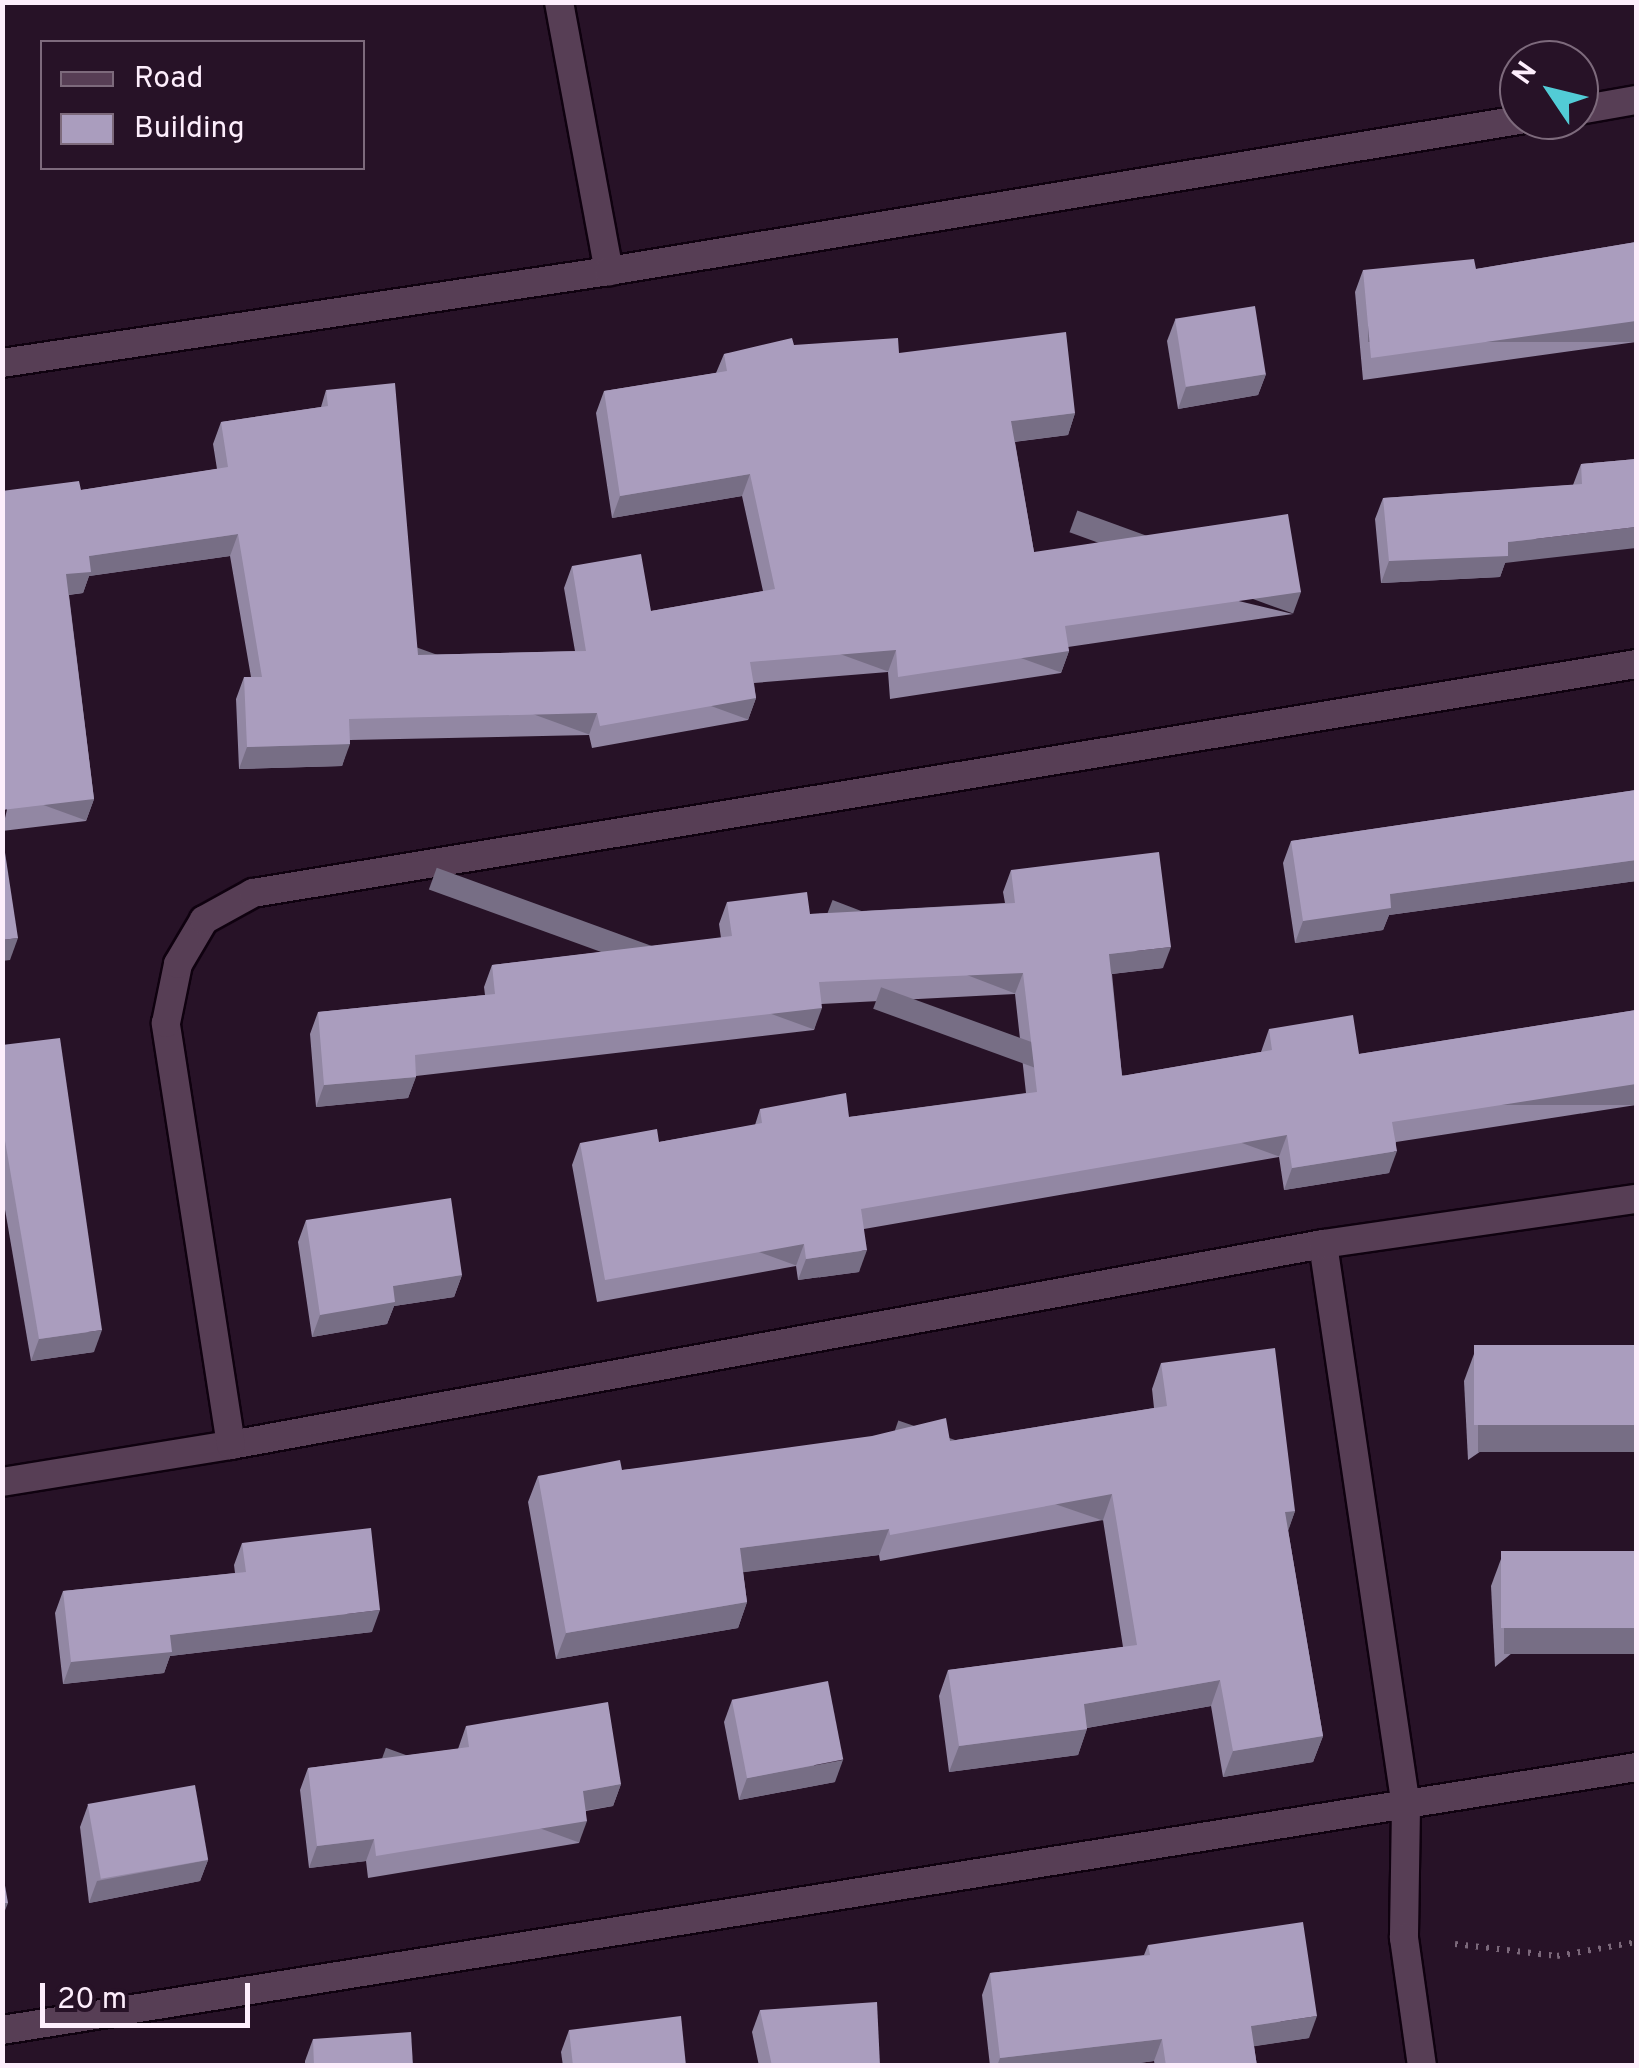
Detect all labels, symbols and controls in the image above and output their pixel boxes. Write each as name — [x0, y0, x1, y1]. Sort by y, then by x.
legend — [40, 40, 365, 170]
north arrow — [1499, 40, 1599, 140]
text: N — [1506, 55, 1547, 93]
text: Road — [134, 61, 203, 98]
text: Building — [134, 111, 245, 148]
scale bar — [45, 1963, 255, 2025]
text: 20 m — [57, 1982, 127, 2019]

